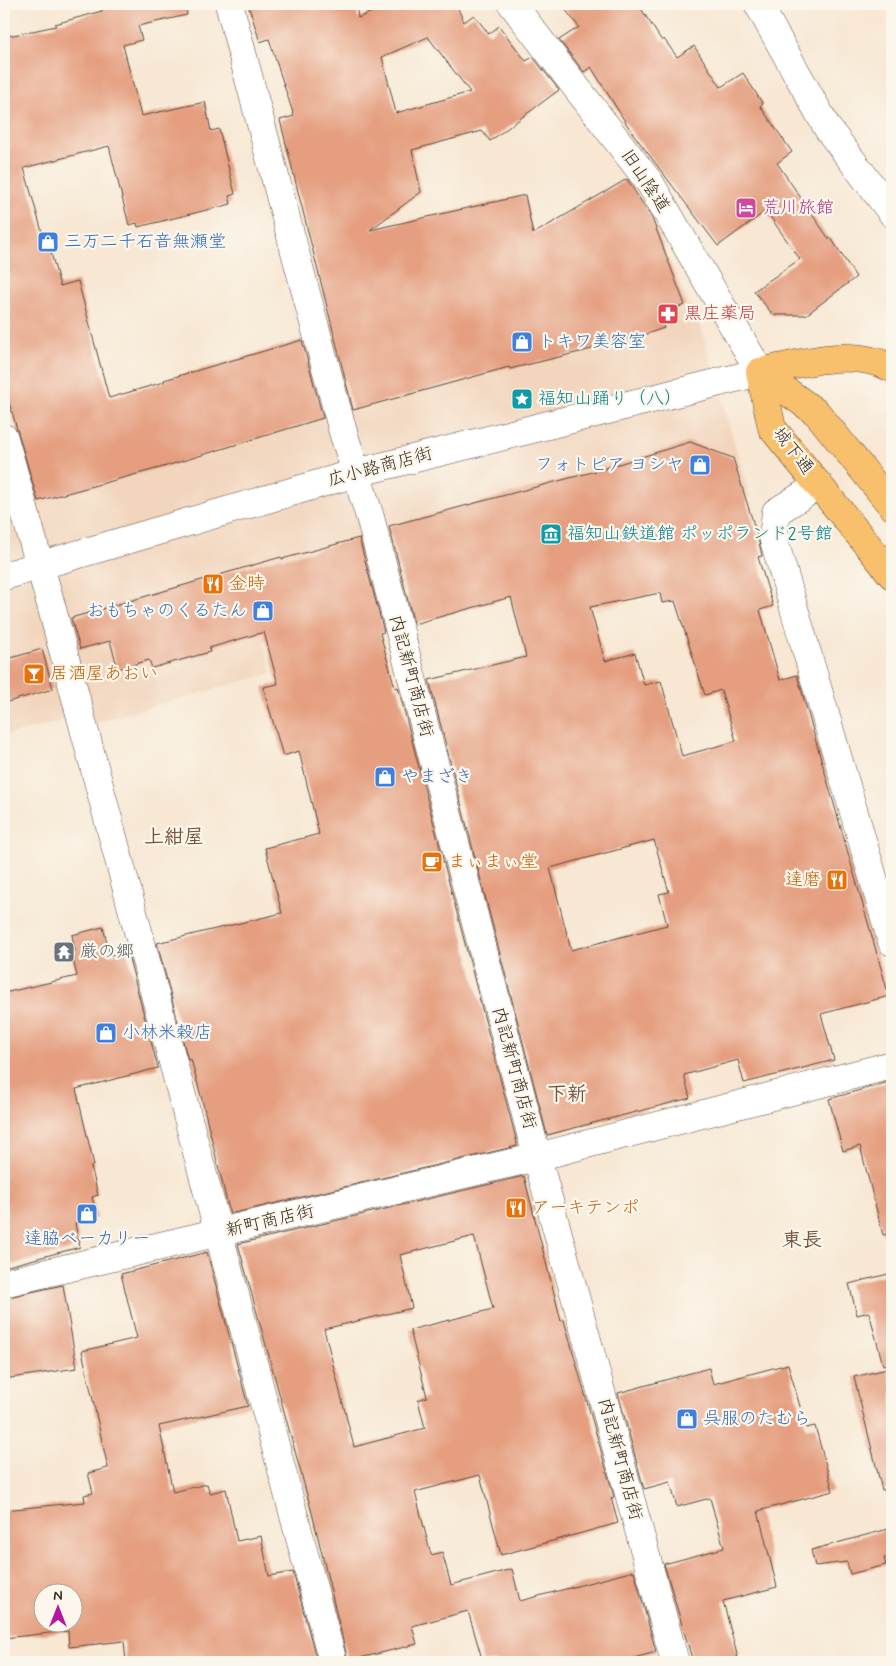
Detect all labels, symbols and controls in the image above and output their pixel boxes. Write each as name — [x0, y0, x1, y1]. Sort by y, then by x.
street label: 旧山陰道 — [615, 144, 675, 218]
hotel icon: 荒川旅館 — [734, 196, 758, 220]
place label: 荒川旅館 — [762, 196, 834, 220]
shop icon: 三万二千石音無瀬堂 — [36, 230, 60, 254]
place label: 三万二千石音無瀬堂 — [64, 230, 226, 254]
pharmacy icon: 黒庄薬局 — [656, 302, 680, 326]
place label: 黒庄薬局 — [684, 302, 756, 326]
shop icon: トキワ美容室 — [510, 330, 534, 354]
place label: トキワ美容室 — [538, 330, 646, 354]
place icon: 福知山踊り（八） — [510, 387, 534, 411]
place label: 福知山踊り（八） — [538, 387, 682, 411]
street label: 城下通 — [767, 422, 819, 480]
street label: 広小路商店街 — [325, 441, 435, 493]
place label: フォトピア ヨシヤ — [535, 453, 684, 477]
shop icon: フォトピア ヨシヤ — [688, 453, 712, 477]
museum icon: 福知山鉄道館 ポッポランド2号館 — [539, 522, 563, 546]
place label: 福知山鉄道館 ポッポランド2号館 — [567, 522, 833, 546]
restaurant icon: 金時 — [201, 572, 225, 596]
place label: 金時 — [229, 572, 265, 596]
place label: おもちゃのくるたん — [87, 599, 247, 623]
shop icon: おもちゃのくるたん — [251, 599, 275, 623]
street label: 内記新町商店街 — [383, 612, 439, 740]
bar icon: 居酒屋あおい — [22, 662, 46, 686]
place label: 居酒屋あおい — [50, 662, 158, 686]
shop icon: やまざき — [373, 765, 397, 789]
place label: やまざき — [401, 765, 473, 789]
district label: 上紺屋 — [144, 824, 204, 851]
cafe icon: まぃまぃ堂 — [420, 850, 444, 874]
place label: まぃまぃ堂 — [448, 850, 538, 874]
place label: 達磨 — [785, 868, 821, 892]
restaurant icon: 達磨 — [825, 868, 849, 892]
temple icon: 厳の郷 — [52, 940, 76, 964]
place label: 厳の郷 — [80, 940, 134, 964]
street label: 内記新町商店街 — [486, 1004, 542, 1132]
shop icon: 小林米穀店 — [94, 1021, 118, 1045]
place label: 小林米穀店 — [122, 1021, 212, 1045]
district label: 下新 — [547, 1081, 587, 1108]
restaurant icon: アーキテンポ — [504, 1196, 528, 1220]
place label: アーキテンポ — [532, 1196, 639, 1220]
street label: 新町商店街 — [223, 1199, 317, 1243]
shop icon: 達脇ベーカリー — [75, 1202, 99, 1226]
place label: 達脇ベーカリー — [24, 1227, 150, 1251]
district label: 東長 — [782, 1227, 822, 1254]
street label: 内記新町商店街 — [592, 1395, 648, 1523]
shop icon: 呉服のたむら — [675, 1407, 699, 1431]
place label: 呉服のたむら — [703, 1407, 811, 1431]
north arrow — [32, 1584, 82, 1634]
text: N — [53, 1587, 63, 1605]

